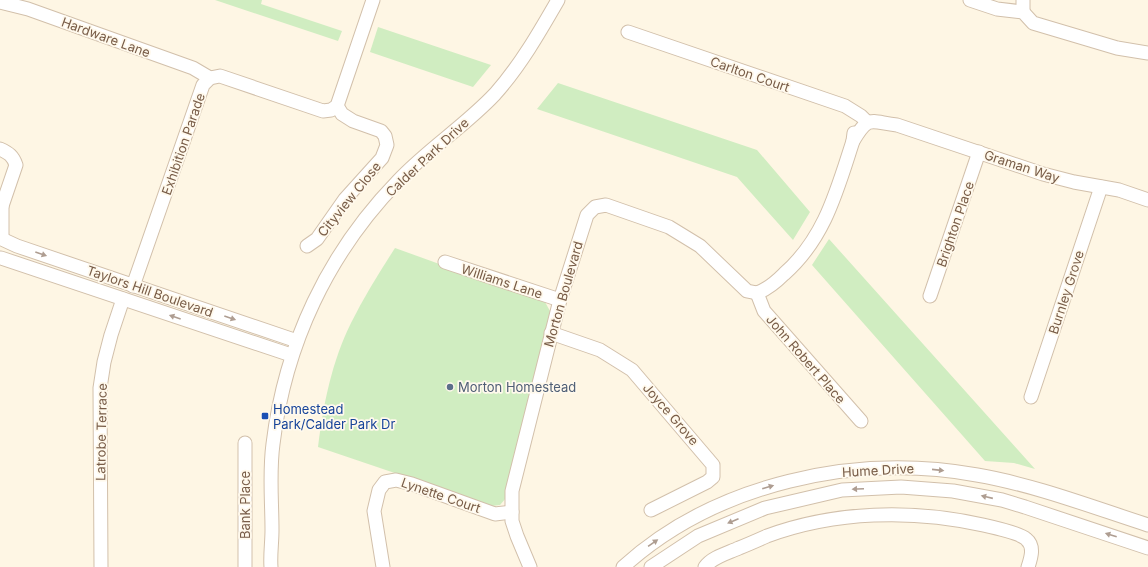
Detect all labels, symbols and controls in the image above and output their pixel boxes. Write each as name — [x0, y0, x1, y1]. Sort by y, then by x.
street label: Hardware Lane — [59, 14, 153, 60]
street label: Carlton Court — [708, 53, 792, 95]
street label: Exhibition Parade — [158, 91, 208, 197]
street label: Calder Park Drive — [382, 114, 472, 200]
street label: Graman Way — [982, 146, 1062, 186]
street label: Cityview Close — [314, 158, 384, 240]
street label: Brighton Place — [933, 179, 977, 269]
street label: Morton Boulevard — [540, 239, 586, 349]
street label: Burnley Grove — [1045, 248, 1087, 336]
one-way arrow — [35, 251, 47, 257]
street label: Williams Lane — [459, 260, 545, 302]
street label: Taylors Hill Boulevard — [85, 262, 215, 320]
street label: John Robert Place — [763, 311, 849, 407]
one-way arrow — [168, 313, 180, 319]
one-way arrow — [224, 315, 236, 321]
place label: Morton Homestead — [458, 379, 576, 395]
street label: Joyce Grove — [640, 380, 702, 448]
marker: Morton Homestead — [445, 382, 455, 392]
street label: Latrobe Terrace — [92, 383, 110, 481]
place label: Homestead Park/Calder Park Dr — [273, 401, 395, 432]
marker: Homestead Park/Calder Park Dr — [260, 411, 270, 421]
street label: Hume Drive — [842, 460, 914, 480]
one-way arrow — [932, 466, 944, 473]
street label: Bank Place — [237, 471, 253, 539]
street label: Lynette Court — [399, 474, 483, 516]
one-way arrow — [762, 484, 774, 490]
one-way arrow — [852, 486, 864, 493]
one-way arrow — [981, 493, 993, 499]
one-way arrow — [726, 519, 738, 525]
one-way arrow — [1105, 532, 1117, 538]
one-way arrow — [648, 539, 659, 547]

